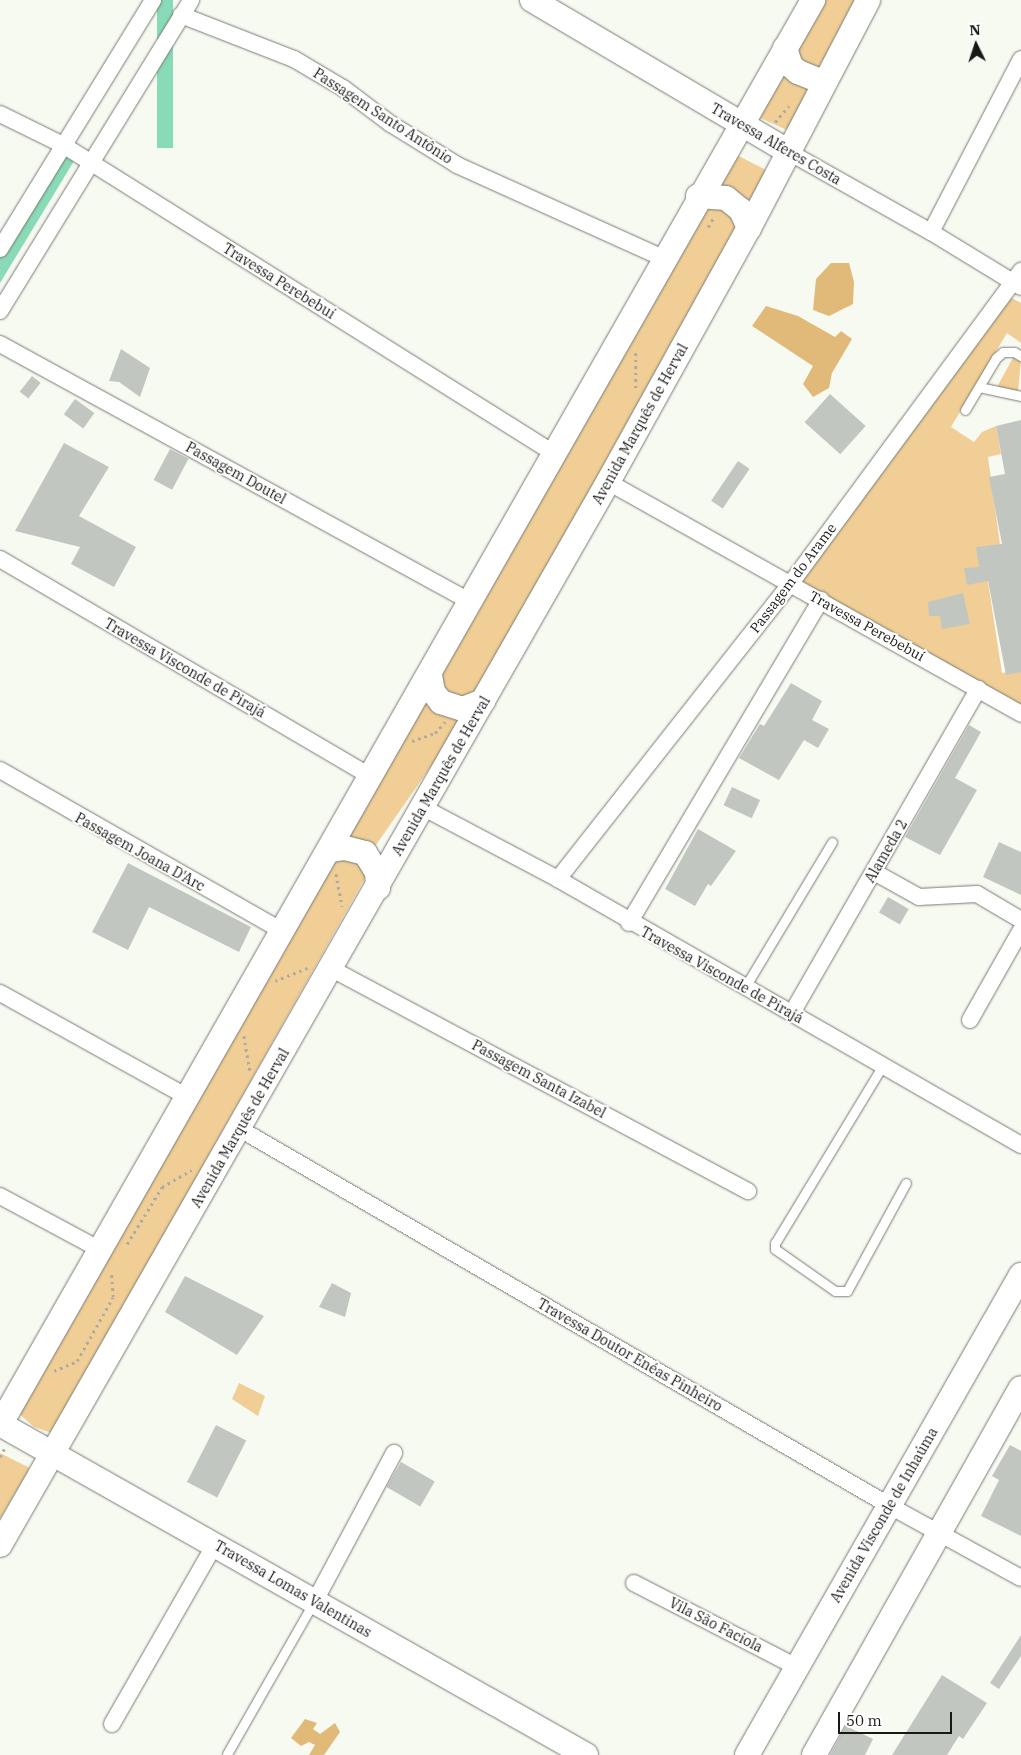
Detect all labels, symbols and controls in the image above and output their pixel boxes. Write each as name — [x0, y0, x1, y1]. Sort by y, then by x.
north arrow — [951, 20, 1001, 70]
text: N — [969, 21, 981, 39]
street label: Passagem Santo Antônio — [310, 65, 456, 167]
street label: Travessa Alferes Costa — [708, 100, 844, 188]
street label: Travessa Perebebuí — [220, 240, 338, 322]
street label: Avenida Marquês de Herval — [589, 341, 691, 507]
street label: Passagem Doutel — [183, 438, 289, 508]
street label: Passagem do Arame — [746, 520, 840, 636]
street label: Travessa Perebebuí — [806, 587, 928, 665]
street label: Travessa Visconde de Pirajá — [101, 615, 269, 721]
street label: Avenida Marquês de Herval — [388, 693, 494, 859]
street label: Passagem Joana D'Arc — [72, 809, 208, 895]
street label: Alameda 2 — [861, 816, 911, 886]
street label: Travessa Visconde de Pirajá — [638, 923, 806, 1027]
street label: Passagem Santa Izabel — [469, 1037, 609, 1121]
street label: Avenida Marquês de Herval — [187, 1045, 293, 1211]
street label: Travessa Doutor Enéas Pinheiro — [535, 1295, 725, 1415]
street label: Avenida Visconde de Inhaúma — [827, 1424, 941, 1606]
street label: Travessa Lomas Valentinas — [211, 1537, 375, 1641]
street label: Vila São Faciola — [666, 1594, 766, 1656]
scale bar — [841, 1702, 955, 1734]
text: 50 m — [846, 1711, 882, 1730]

